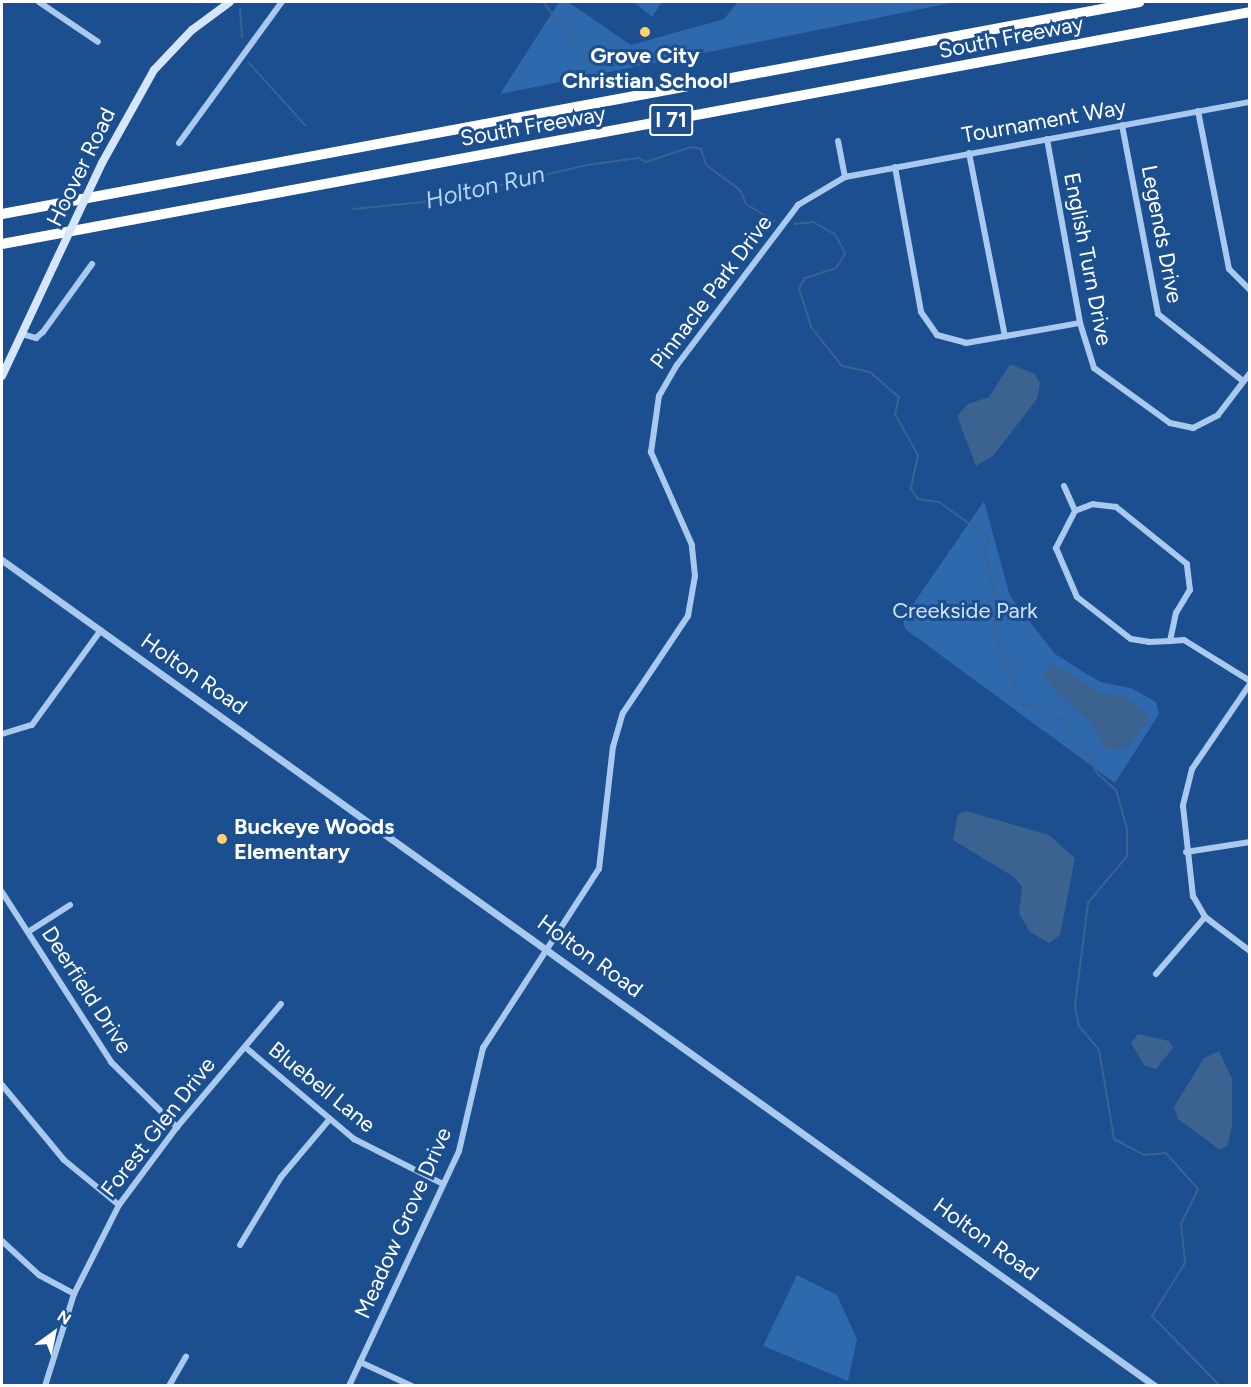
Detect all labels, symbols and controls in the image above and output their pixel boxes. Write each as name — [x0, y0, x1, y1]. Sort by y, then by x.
street label: South Freeway — [936, 10, 1086, 64]
marker: Grove City Christian School — [638, 25, 652, 39]
place label: Grove City Christian School — [562, 42, 728, 94]
street label: Tournament Way — [960, 94, 1128, 148]
street label: South Freeway — [458, 100, 608, 152]
road number: I 71 — [648, 102, 694, 138]
street label: Hoover Road — [41, 103, 121, 231]
water label: Holton Run — [423, 159, 547, 215]
street label: Legends Drive — [1136, 163, 1188, 305]
street label: English Turn Drive — [1058, 170, 1118, 348]
street label: Pinnacle Park Drive — [645, 210, 777, 374]
park label: Creekside Park — [892, 598, 1038, 624]
street label: Holton Road — [136, 628, 252, 720]
place label: Buckeye Woods Elementary — [234, 813, 394, 864]
marker: Buckeye Woods Elementary — [215, 832, 229, 846]
street label: Holton Road — [532, 909, 648, 1003]
street label: Deerfield Drive — [36, 922, 138, 1058]
street label: Bluebell Lane — [263, 1036, 381, 1138]
street label: Forest Glen Drive — [95, 1052, 221, 1202]
street label: Meadow Grove Drive — [349, 1124, 457, 1322]
street label: Holton Road — [928, 1192, 1044, 1286]
north arrow — [24, 1303, 84, 1363]
text: N — [54, 1306, 74, 1329]

